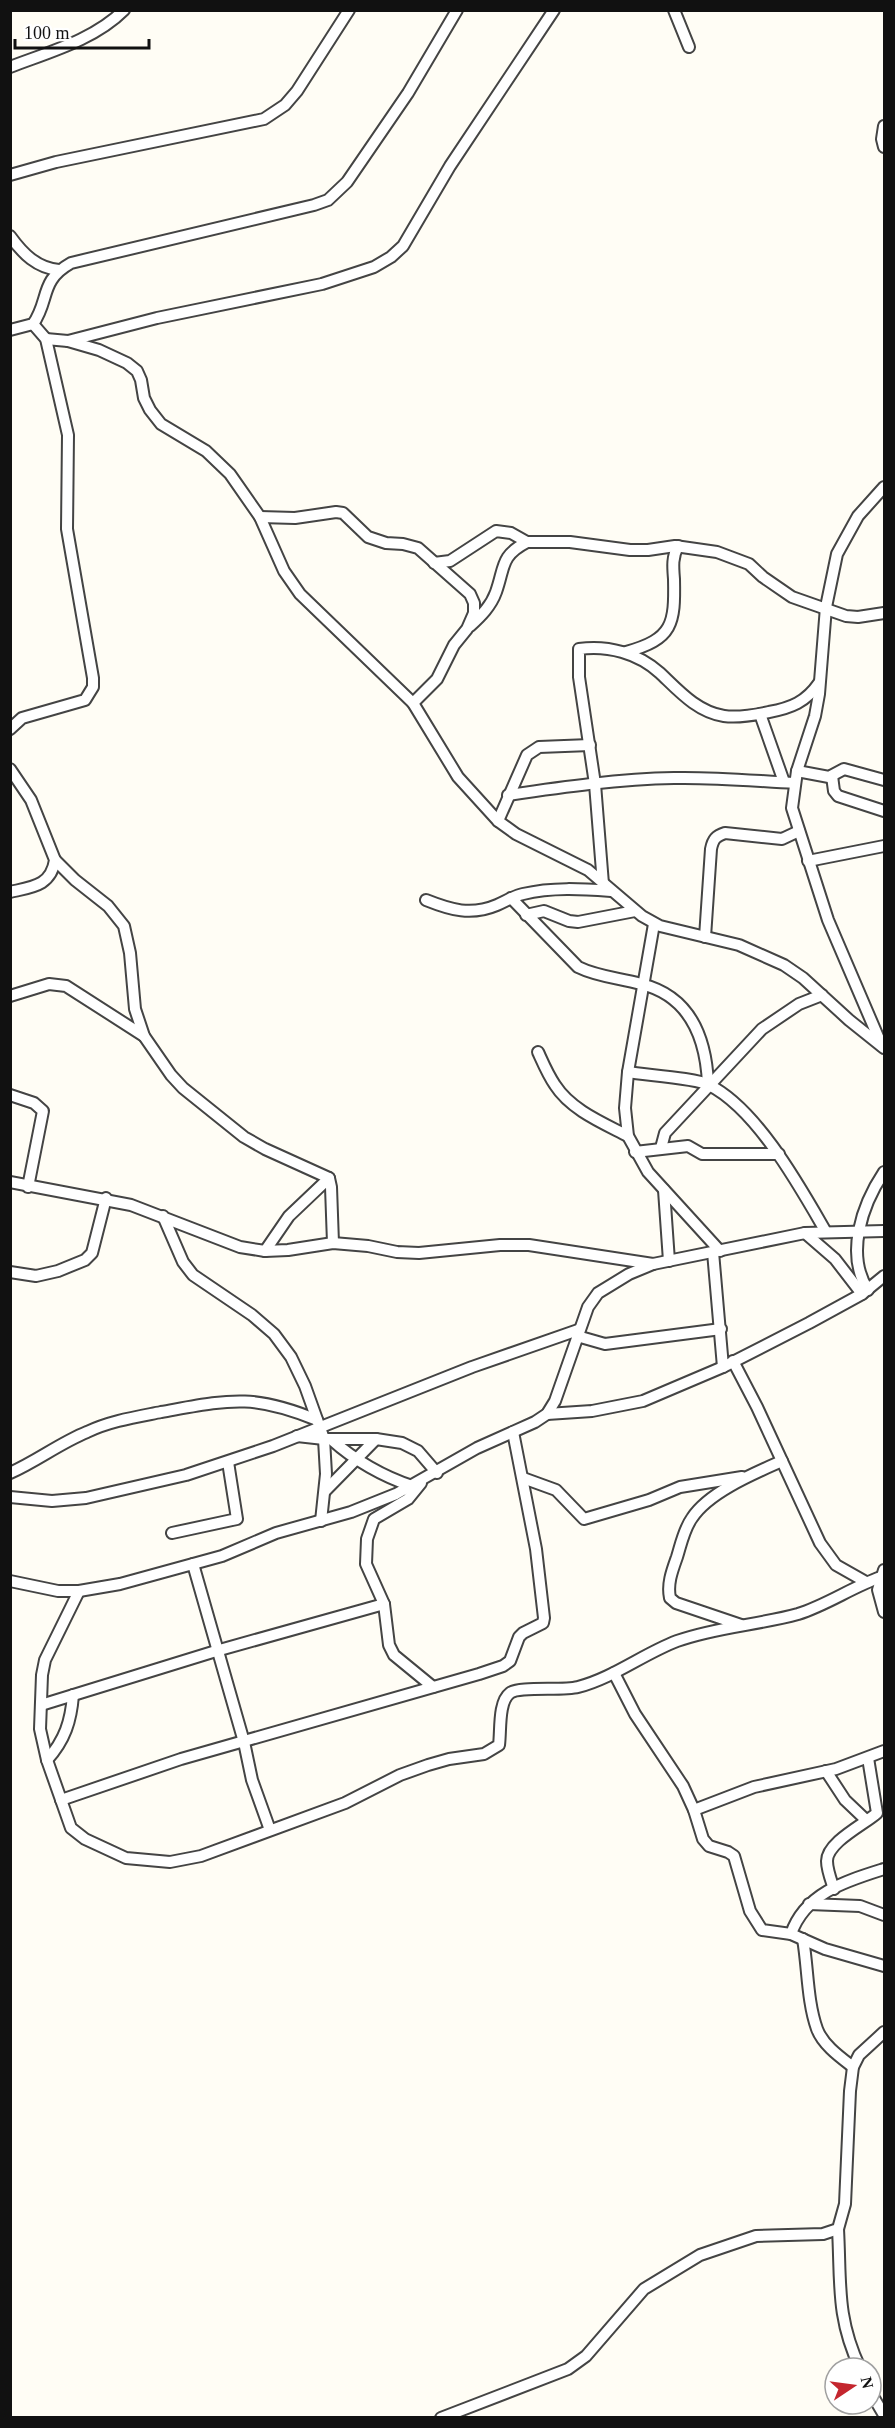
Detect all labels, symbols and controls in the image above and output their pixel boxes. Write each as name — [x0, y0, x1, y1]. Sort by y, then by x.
scale bar — [15, 12, 148, 50]
text: 100 m — [24, 23, 70, 43]
north arrow — [823, 2356, 883, 2416]
text: N — [858, 2375, 877, 2391]

